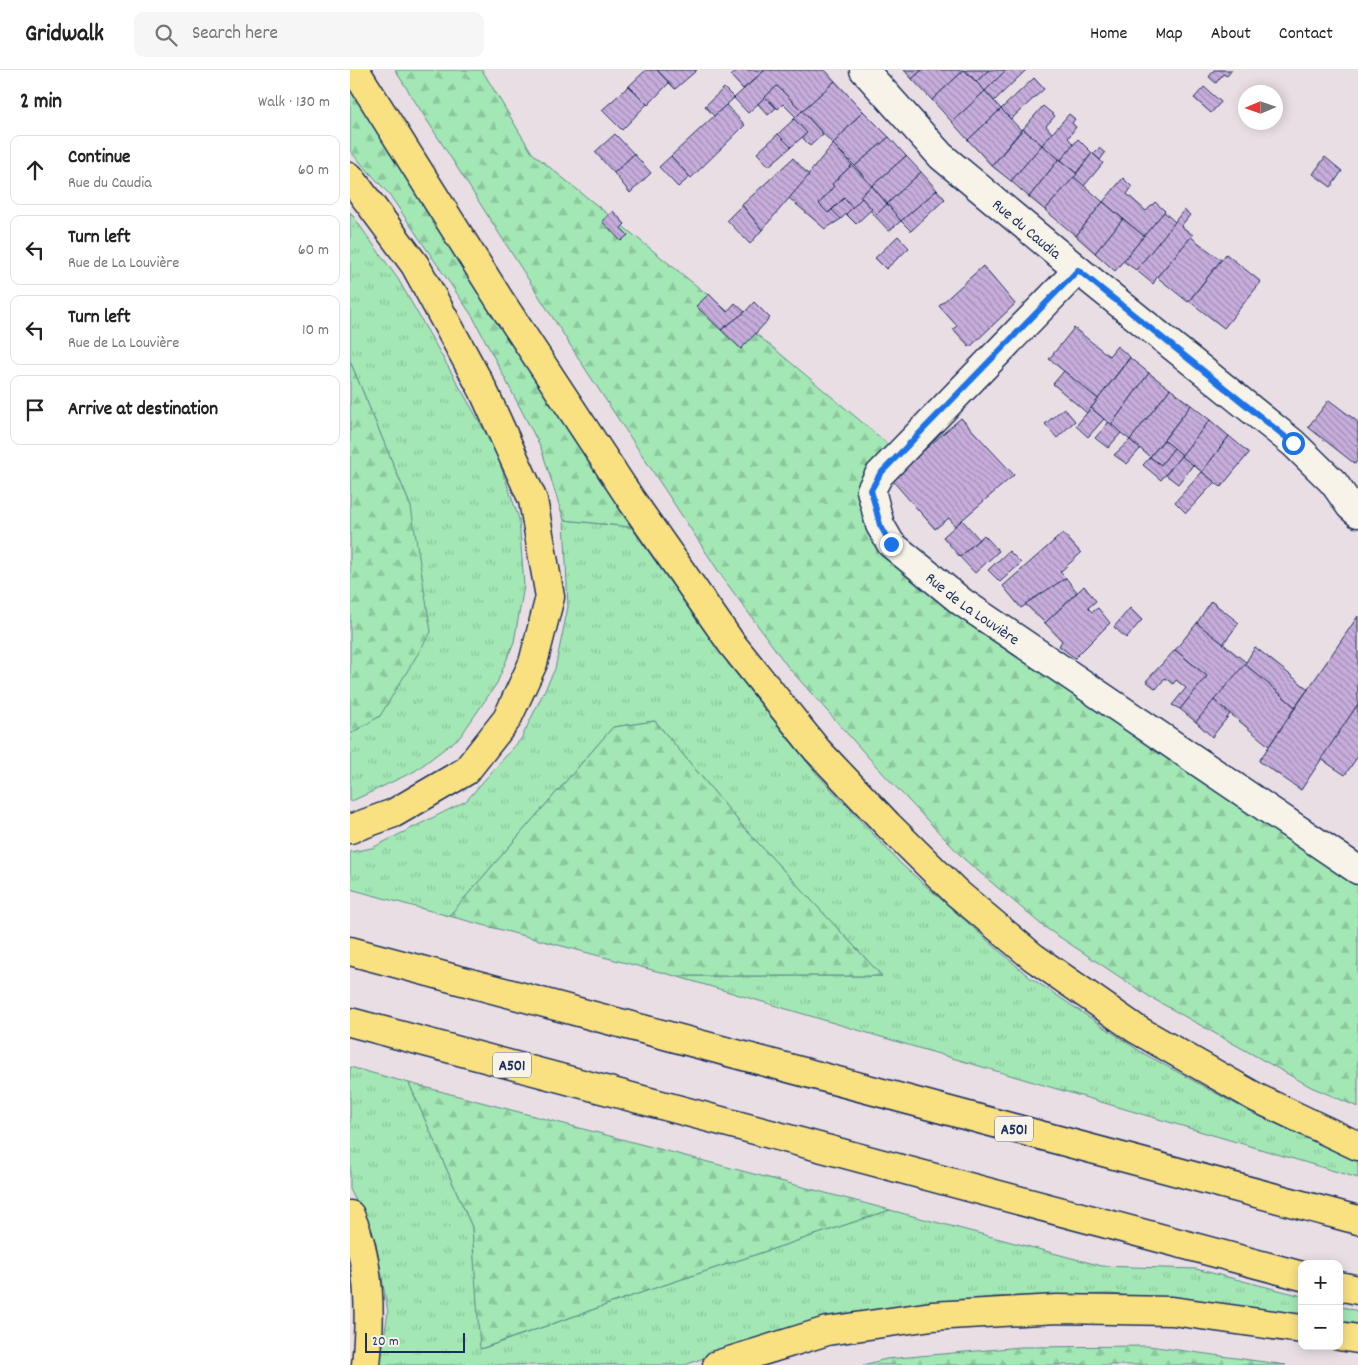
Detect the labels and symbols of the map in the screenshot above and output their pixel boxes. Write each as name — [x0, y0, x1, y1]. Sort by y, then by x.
north arrow — [1238, 85, 1283, 130]
street label: Rue du Caudia — [986, 194, 1066, 266]
route start — [1282, 432, 1305, 455]
route end — [880, 533, 903, 556]
street label: Rue de La Louvière — [920, 568, 1024, 652]
road number: A501 — [493, 1052, 531, 1078]
road number: A501 — [995, 1116, 1033, 1142]
scale bar — [365, 1330, 465, 1353]

